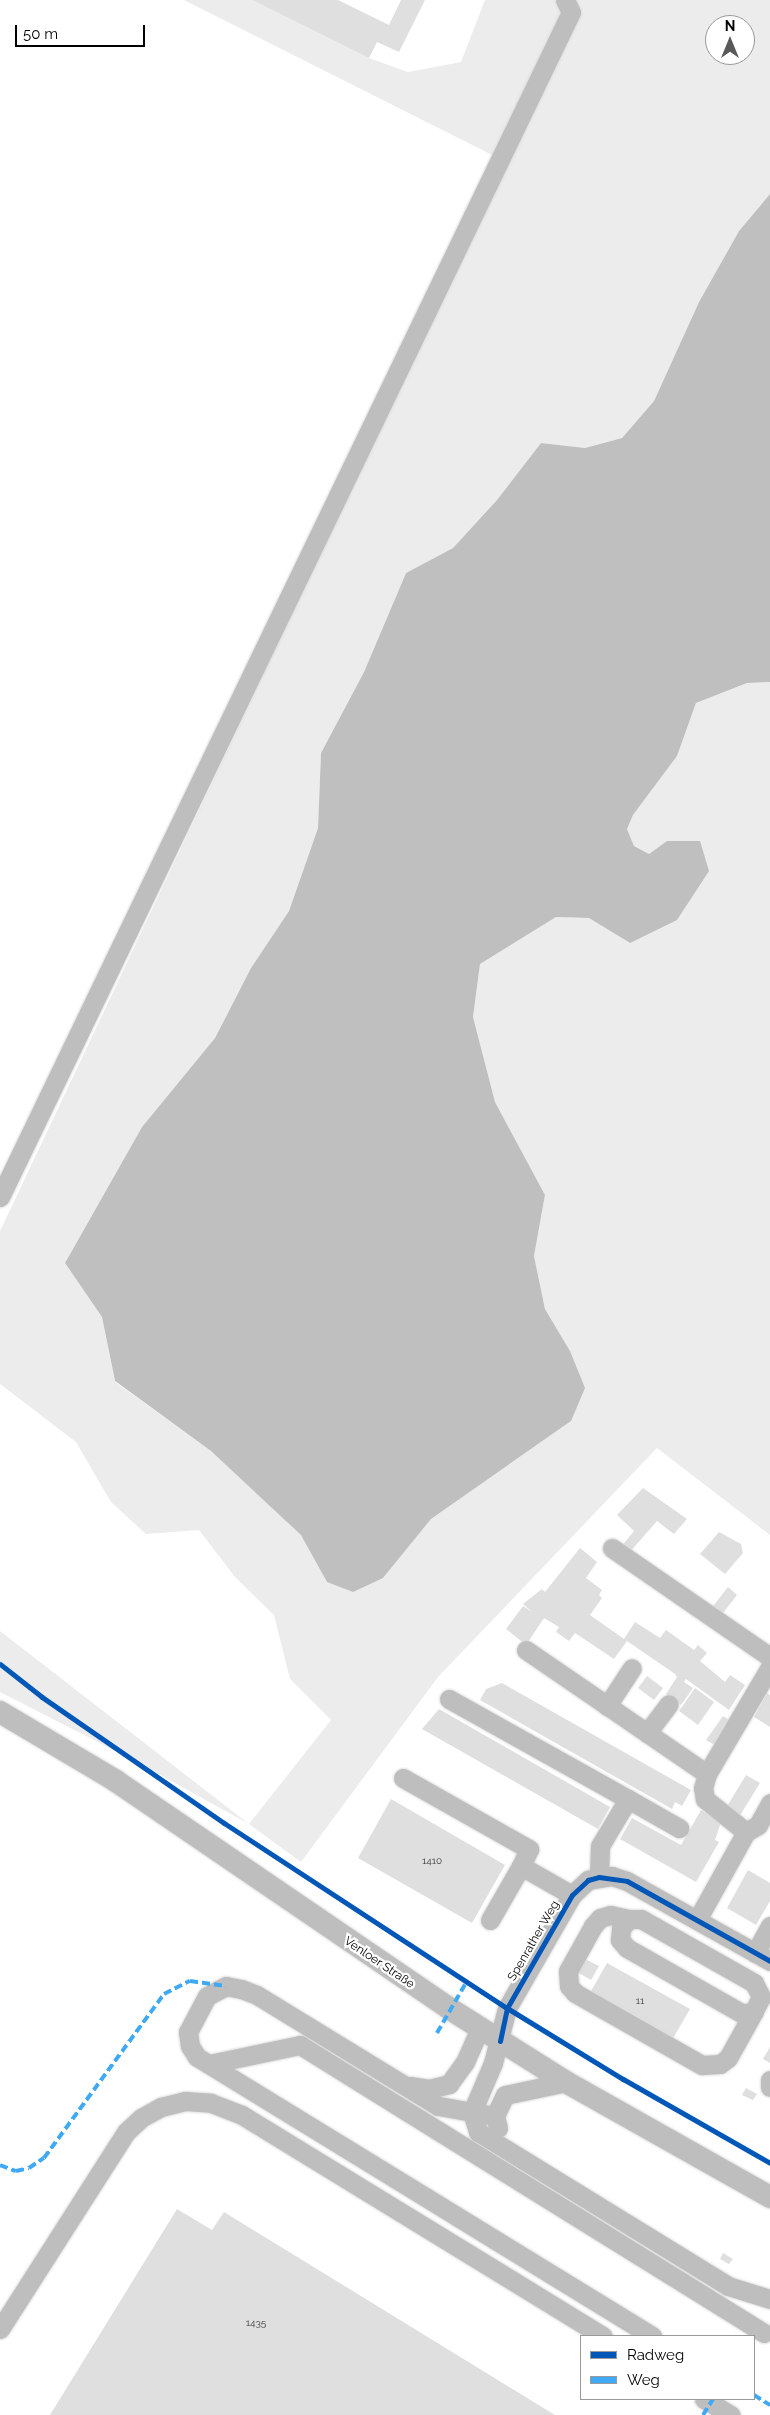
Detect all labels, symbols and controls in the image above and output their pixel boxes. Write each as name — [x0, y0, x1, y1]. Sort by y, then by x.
scale bar — [18, 15, 148, 47]
north arrow — [705, 15, 755, 65]
text: N — [725, 18, 735, 34]
text: 50 m — [23, 25, 58, 43]
house number: 1410 — [422, 1855, 442, 1867]
street label: Spenrather Weg — [505, 1898, 563, 1984]
street label: Venloer Straße — [341, 1934, 417, 1992]
house number: 11 — [636, 1995, 644, 2007]
house number: 1435 — [246, 2317, 266, 2329]
legend — [580, 2335, 755, 2400]
text: Radweg — [627, 2346, 684, 2364]
text: Weg — [627, 2371, 660, 2389]

